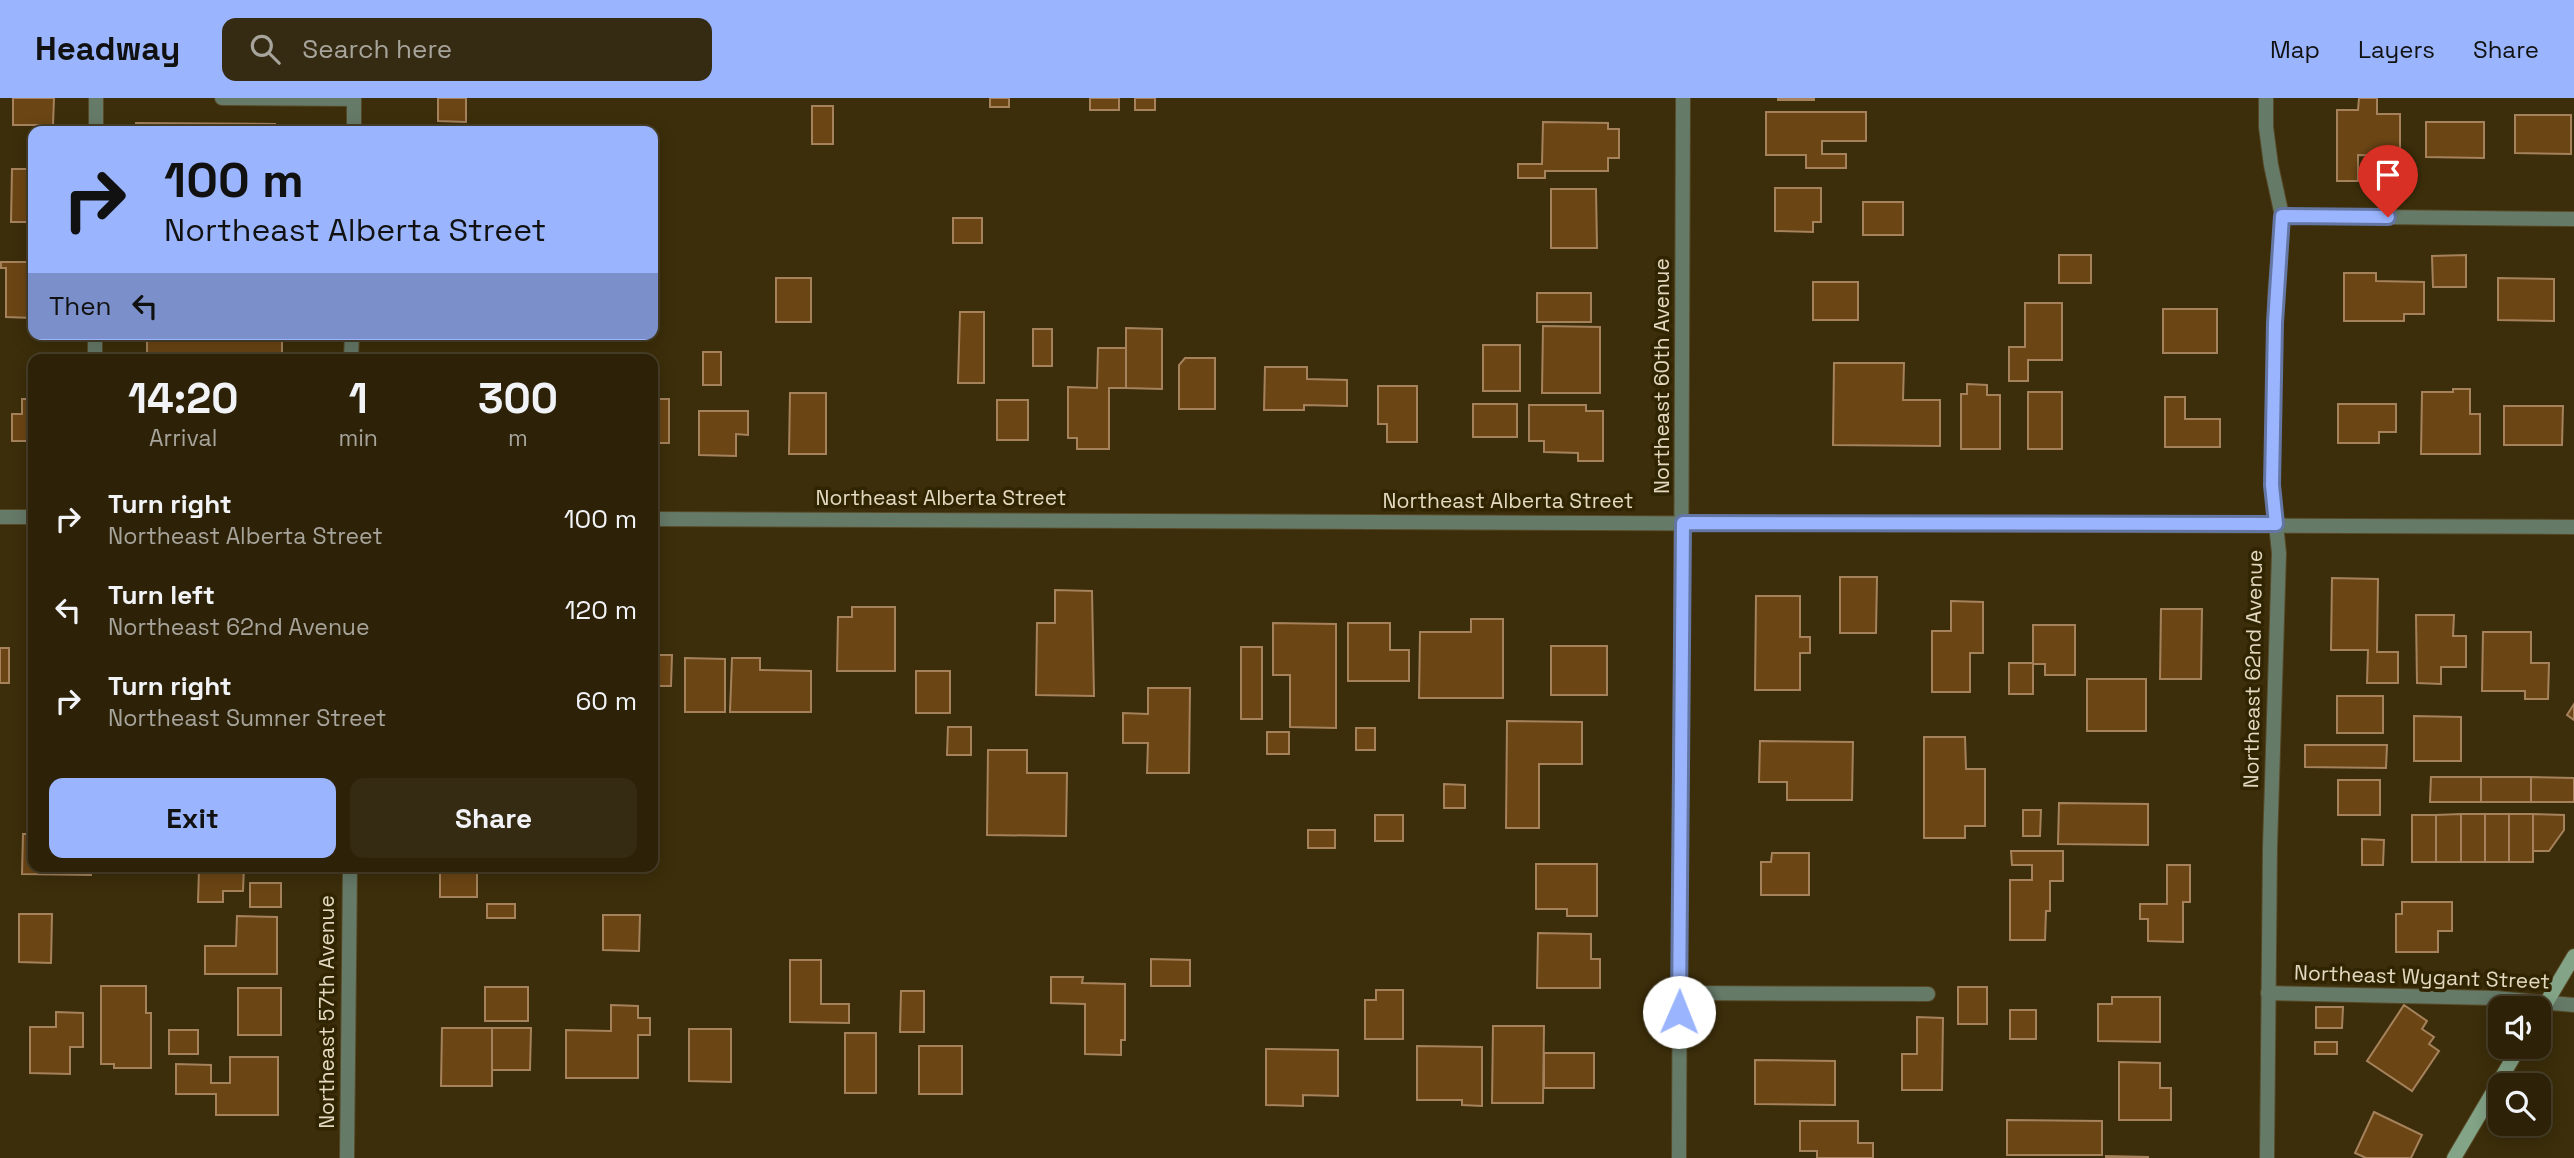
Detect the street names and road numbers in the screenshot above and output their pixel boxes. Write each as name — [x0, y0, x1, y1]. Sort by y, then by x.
street label: Northeast 60th Avenue — [1648, 258, 1675, 494]
street label: Northeast Alberta Street — [816, 484, 1066, 511]
street label: Northeast Alberta Street — [1383, 487, 1633, 514]
street label: Northeast 62nd Avenue — [2237, 549, 2268, 789]
street label: Northeast 57th Avenue — [313, 895, 340, 1129]
street label: Northeast Wygant Street — [2294, 959, 2550, 994]

